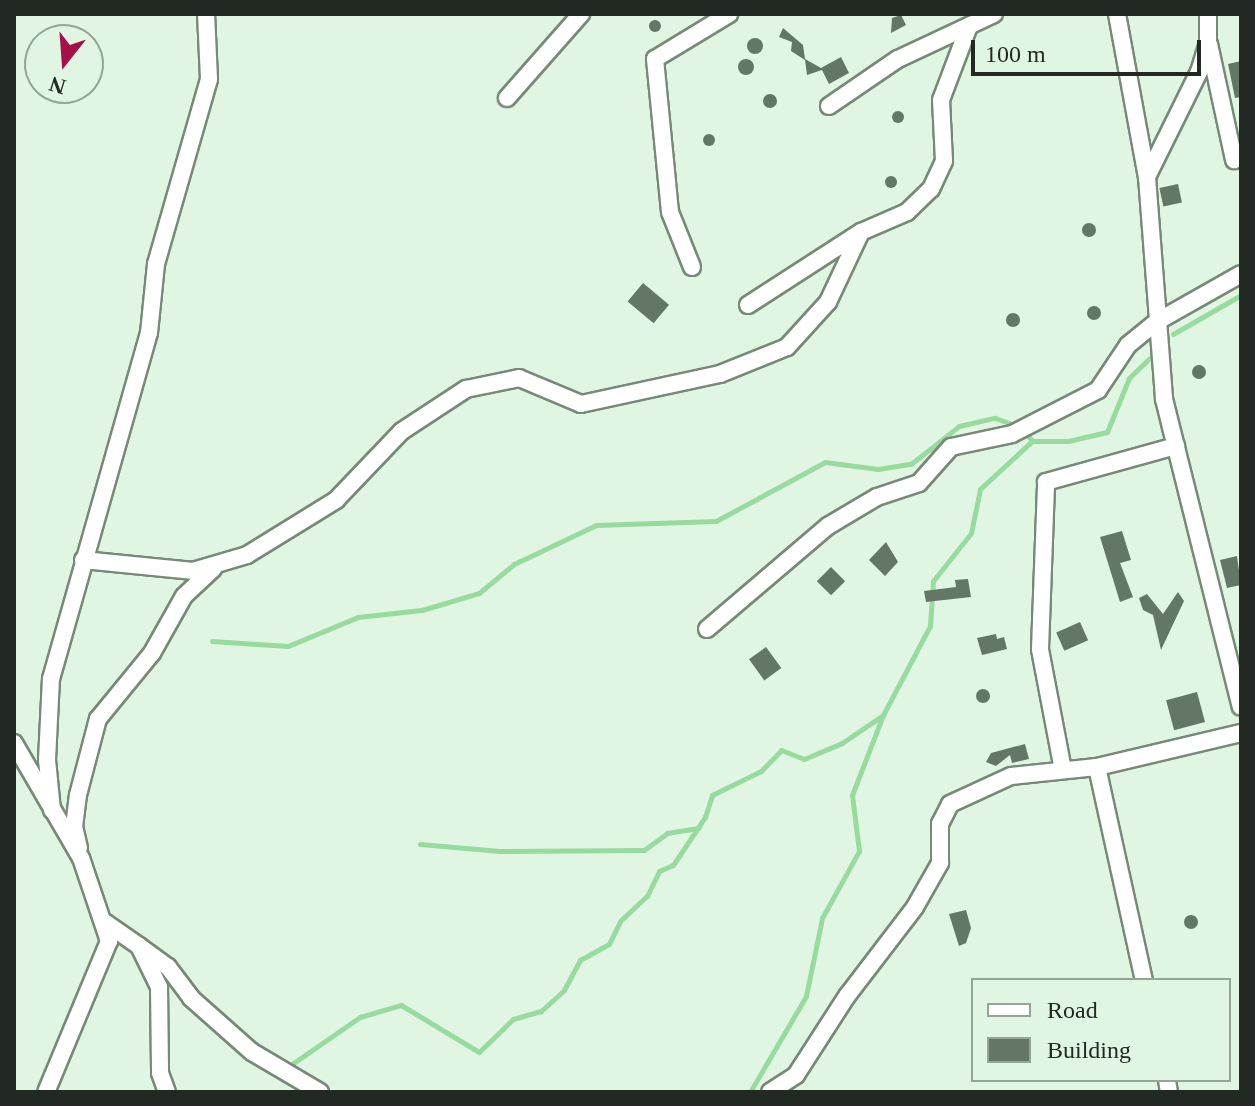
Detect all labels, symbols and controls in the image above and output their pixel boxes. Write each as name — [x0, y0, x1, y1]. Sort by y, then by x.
north arrow — [24, 24, 104, 104]
scale bar — [975, 24, 1205, 74]
text: 100 m — [985, 41, 1046, 67]
text: N — [46, 71, 69, 100]
legend — [971, 978, 1231, 1082]
text: Road — [1047, 997, 1098, 1023]
text: Building — [1047, 1037, 1131, 1063]

